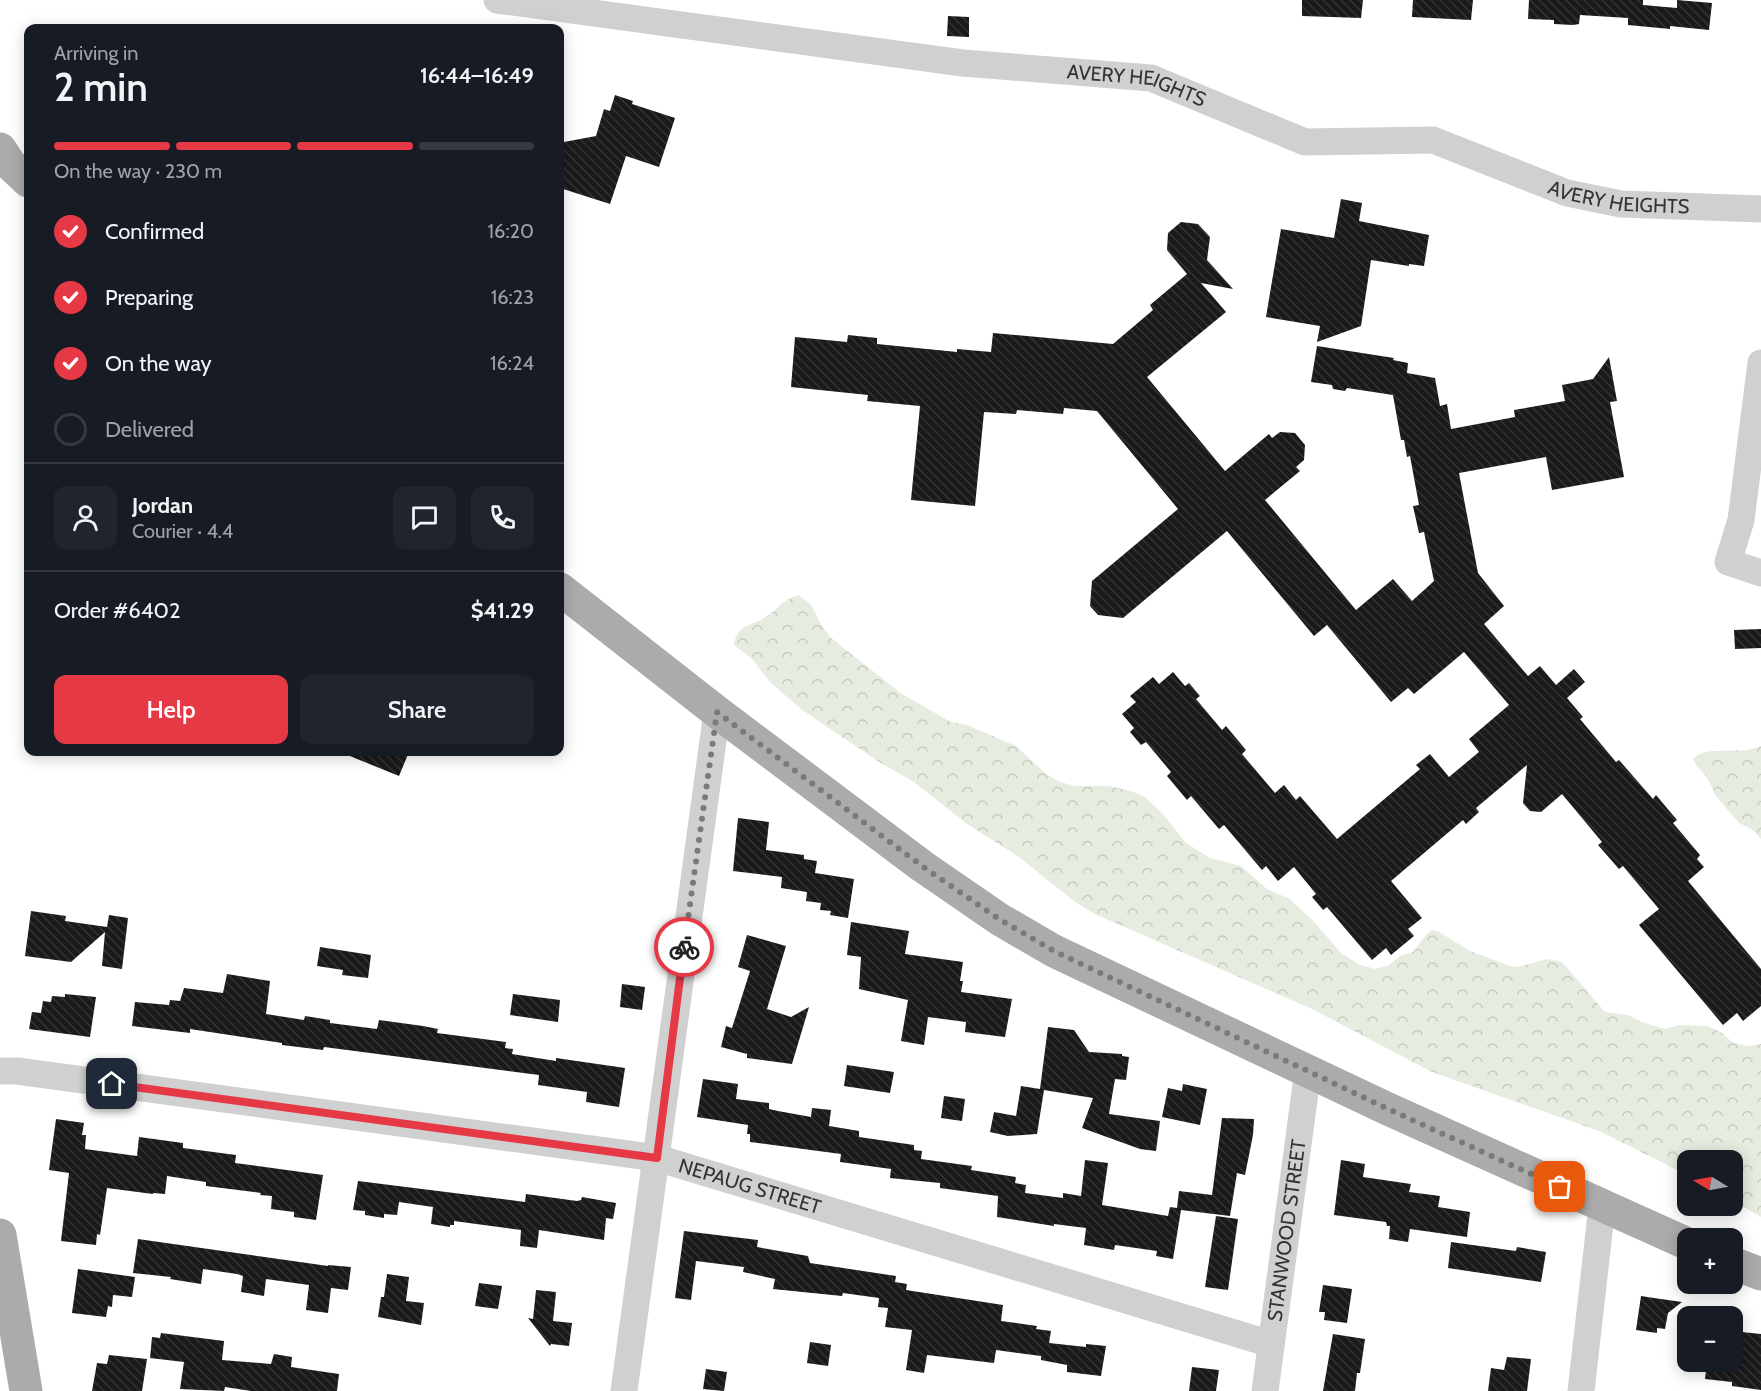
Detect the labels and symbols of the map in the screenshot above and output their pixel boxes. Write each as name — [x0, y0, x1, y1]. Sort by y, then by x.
street label: AVERY HEIGHTS — [1066, 59, 1210, 112]
street label: AVERY HEIGHTS — [1545, 175, 1690, 218]
courier — [654, 917, 714, 977]
pin — [86, 1058, 137, 1109]
street label: STANWOOD STREET — [1262, 1138, 1311, 1323]
north arrow — [1677, 1150, 1743, 1216]
street label: NEPAUG STREET — [676, 1153, 824, 1219]
pin — [1534, 1161, 1585, 1212]

